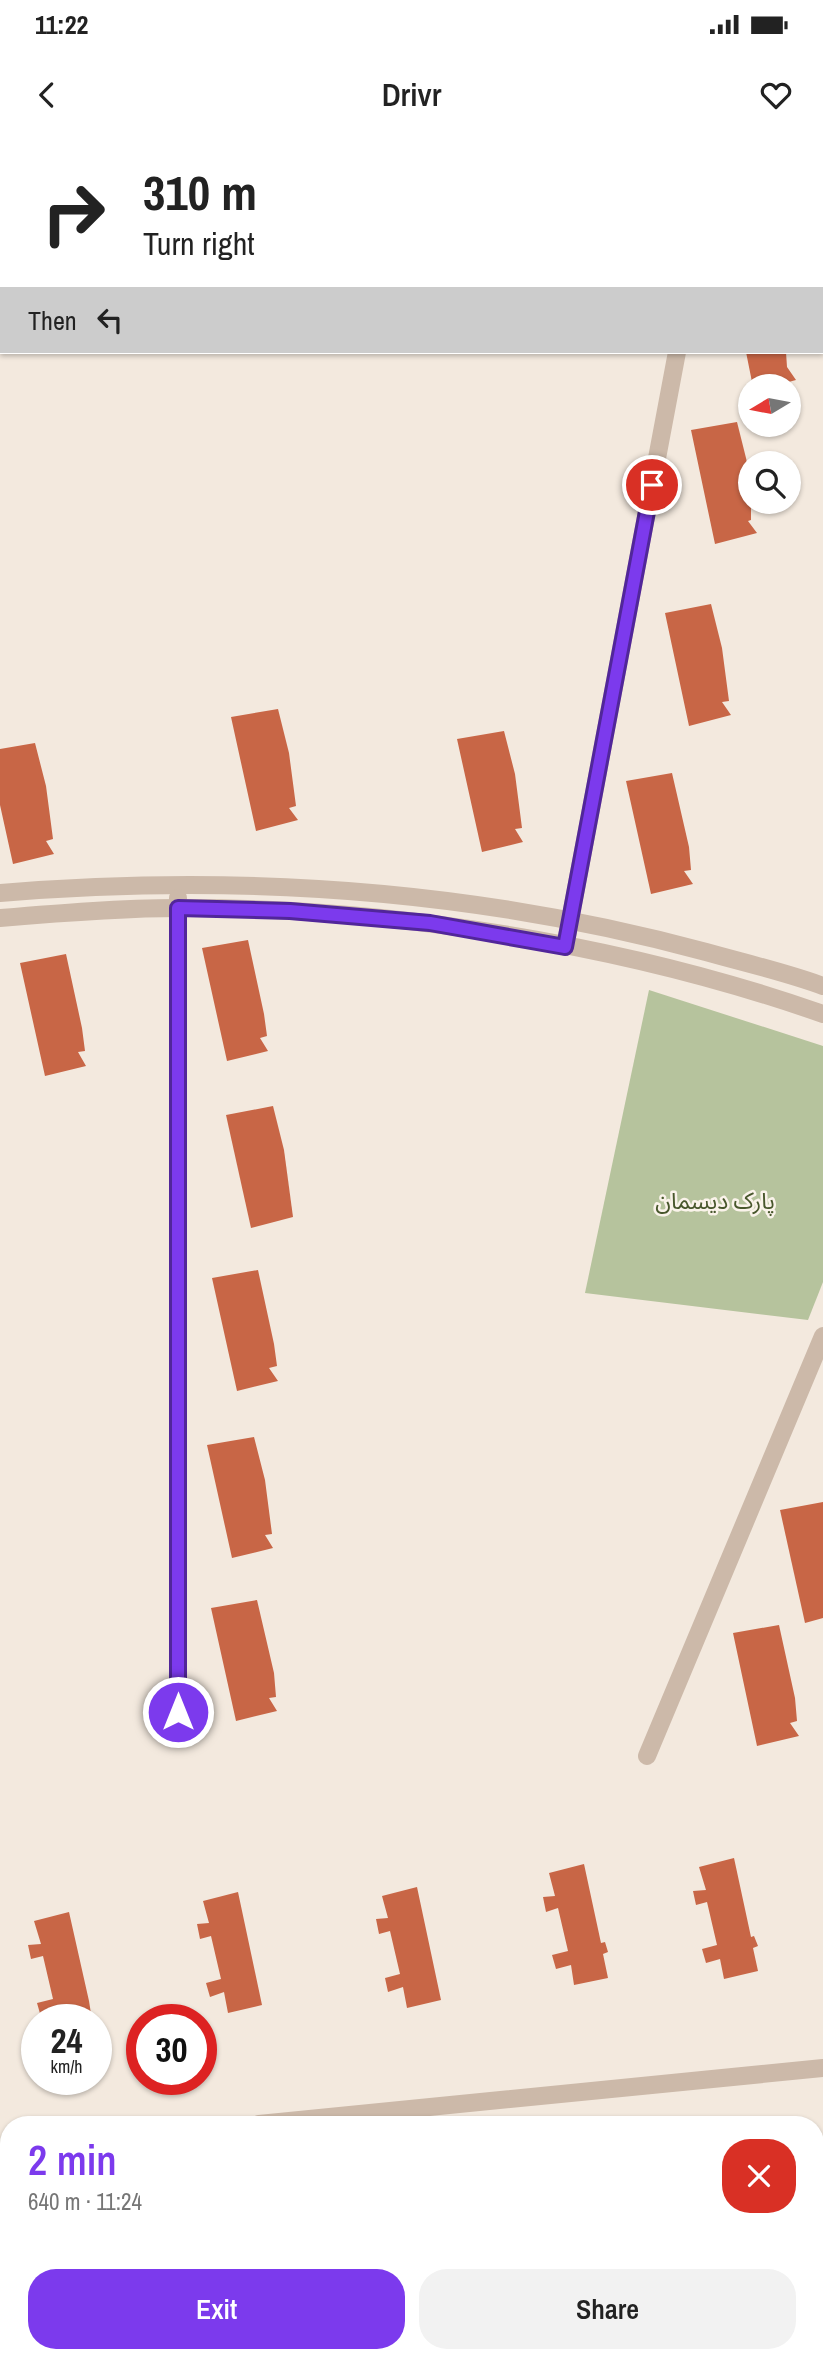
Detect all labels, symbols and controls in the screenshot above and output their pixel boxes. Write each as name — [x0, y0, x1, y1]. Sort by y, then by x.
text: 11:22 — [35, 7, 88, 42]
text: Drivr — [382, 73, 441, 116]
icon: back — [28, 76, 66, 114]
icon: heart — [757, 76, 795, 114]
text: 310 m — [143, 159, 257, 225]
icon: right — [28, 168, 119, 259]
text: Turn right — [143, 222, 255, 265]
icon: left — [91, 301, 129, 339]
text: Then — [28, 303, 77, 338]
north arrow — [738, 374, 802, 438]
map controls — [738, 374, 801, 514]
button: search — [738, 451, 801, 514]
pin — [622, 455, 682, 515]
icon: arrive — [633, 466, 671, 504]
park label: پارک دیسمان — [655, 1185, 775, 1216]
position arrow — [141, 1675, 215, 1749]
speed limit sign: 30 — [126, 2004, 217, 2095]
text: 24 — [51, 2017, 82, 2064]
text: km/h — [51, 2054, 83, 2079]
text: 2 min — [28, 2132, 117, 2188]
button: close — [722, 2139, 796, 2213]
text: 640 m · 11:24 — [28, 2186, 142, 2217]
button: Exit — [28, 2269, 405, 2349]
button: Share — [419, 2269, 796, 2349]

